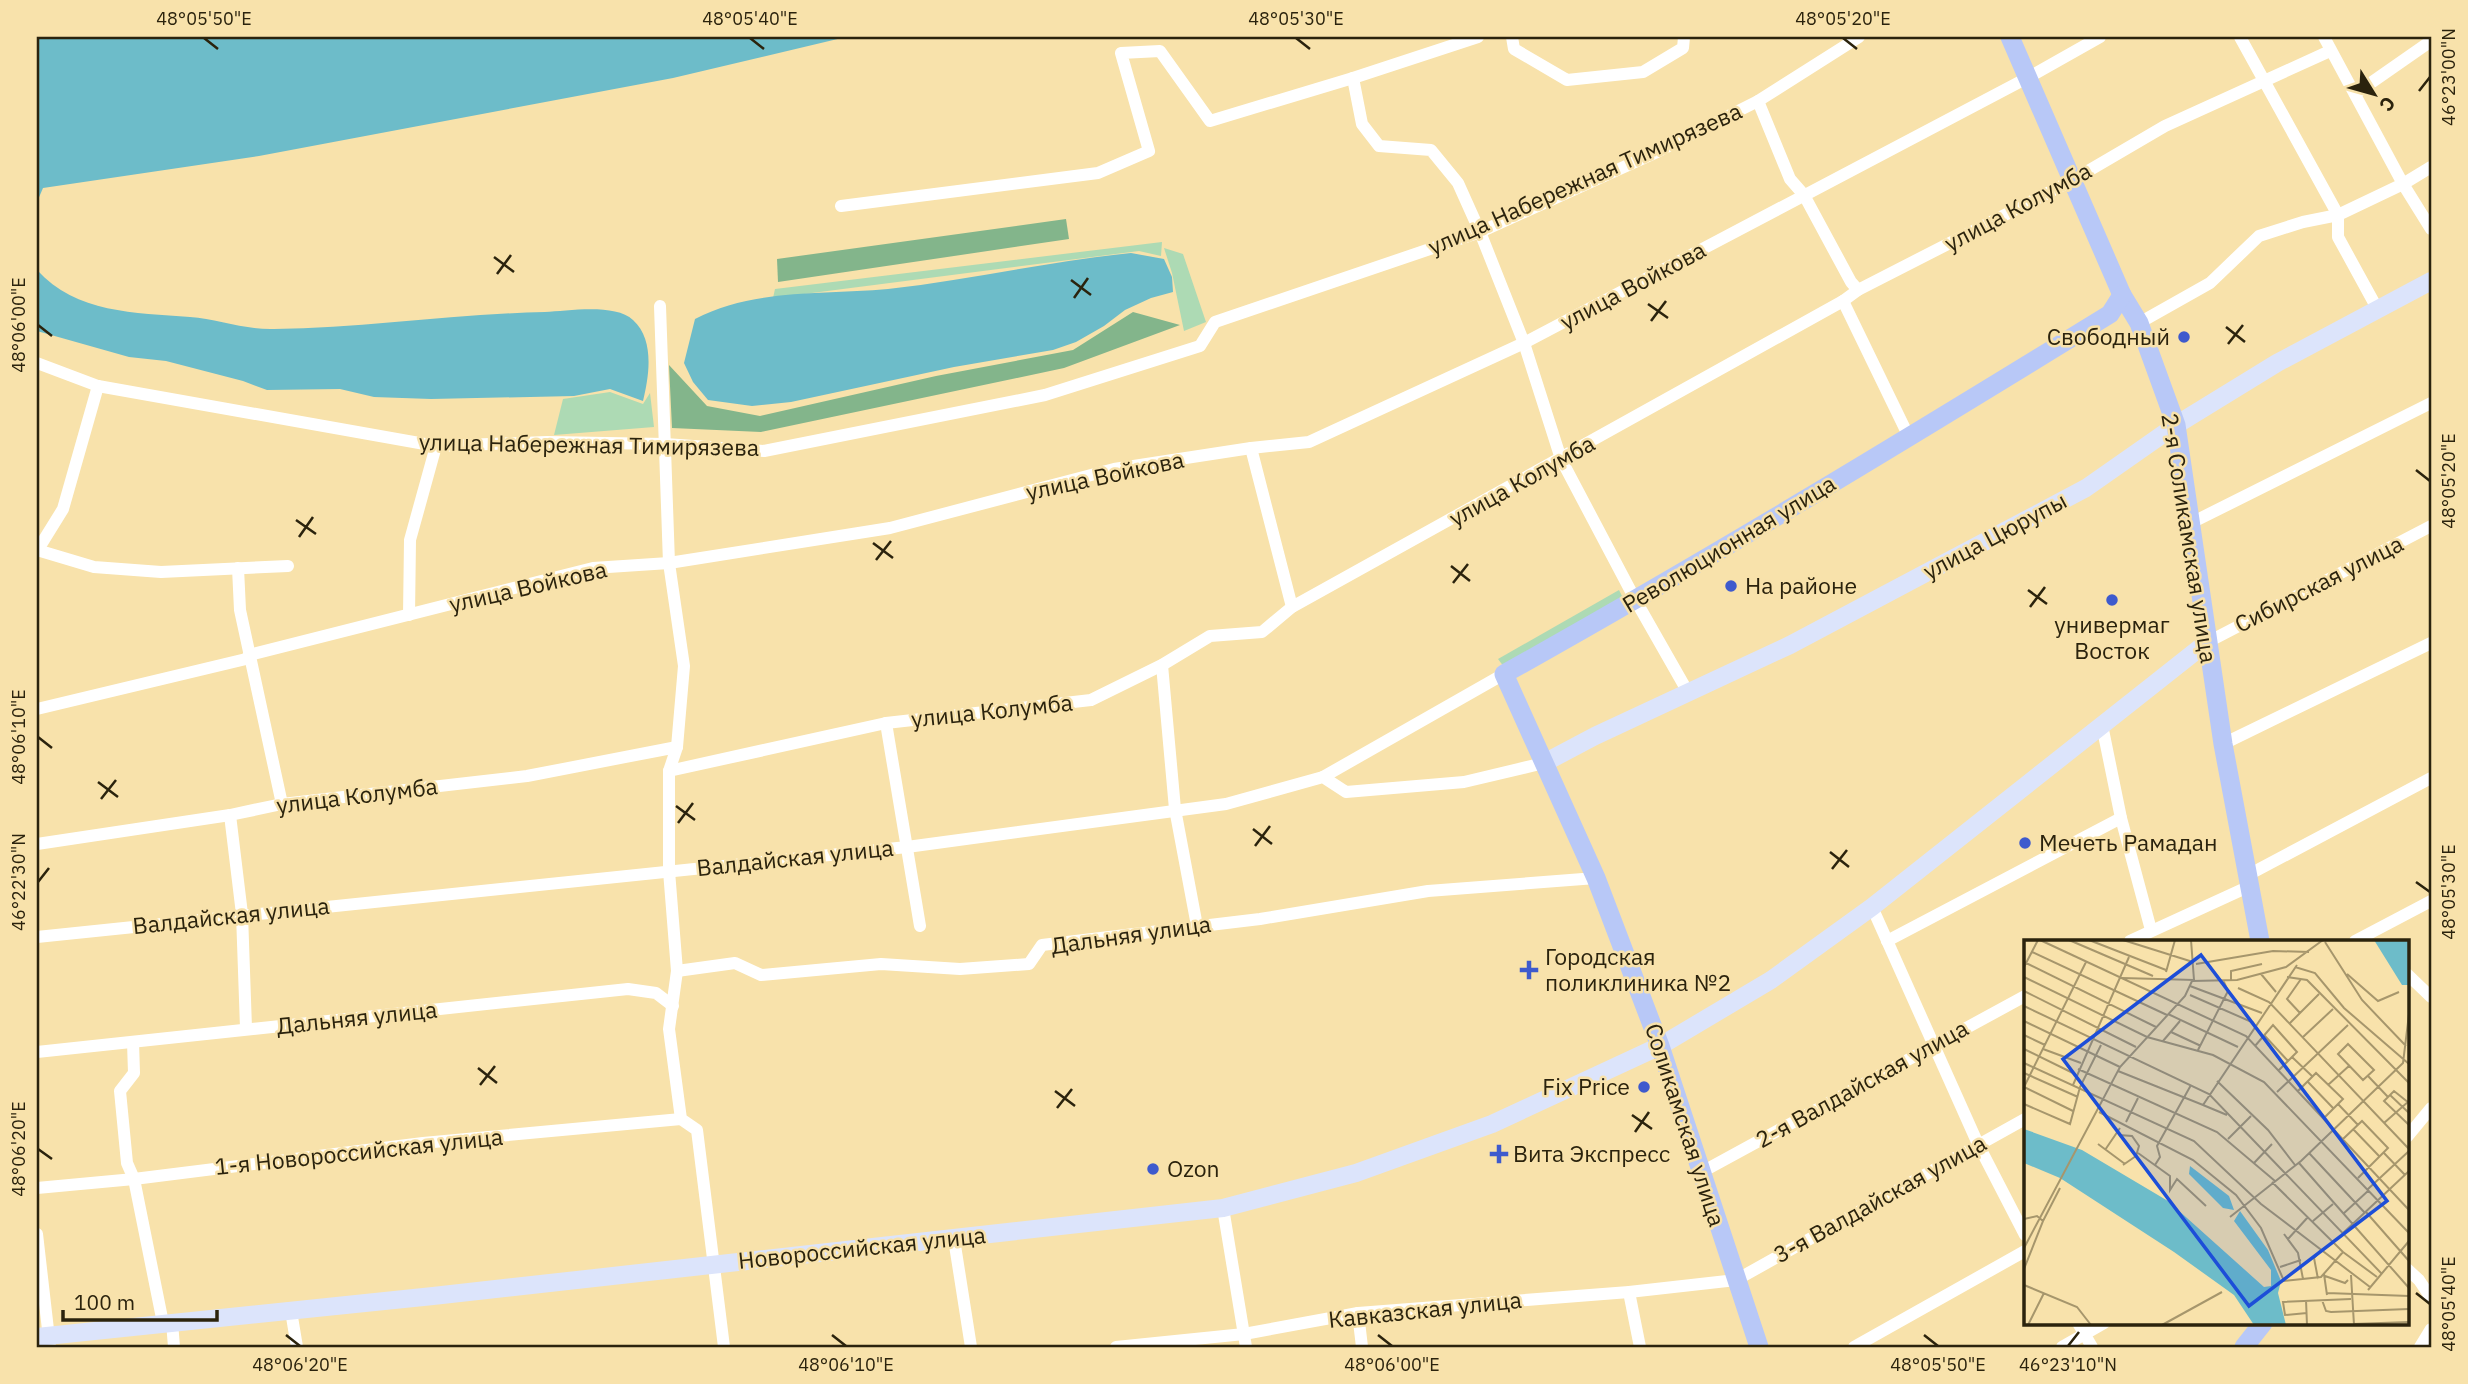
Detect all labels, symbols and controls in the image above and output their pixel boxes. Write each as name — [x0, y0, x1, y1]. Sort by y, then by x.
text: 48°05'50"E — [156, 7, 252, 30]
text: 48°05'40"E — [702, 7, 798, 30]
text: 48°05'30"E — [1248, 7, 1344, 30]
text: 48°05'20"E — [1795, 7, 1891, 30]
text: 46°23'00"N — [2437, 28, 2460, 126]
north arrow — [2338, 60, 2408, 130]
text: С — [2374, 92, 2401, 116]
street label: улица Набережная Тимирязева — [1423, 95, 1746, 261]
street label: улица Колумба — [1939, 155, 2096, 257]
street label: улица Войкова — [1555, 234, 1711, 336]
text: 48°06'00"E — [7, 277, 30, 373]
place label: Свободный — [2047, 321, 2170, 351]
marker: Свободный — [2176, 329, 2192, 345]
street label: 2-я Соликамская улица — [2155, 411, 2225, 665]
street label: улица Набережная Тимирязева — [419, 426, 759, 462]
street label: улица Колумба — [1443, 428, 1600, 533]
text: 48°05'20"E — [2437, 433, 2460, 529]
street label: улица Войкова — [1023, 444, 1187, 506]
street label: Революционная улица — [1616, 468, 1841, 619]
street label: улица Цюрупы — [1918, 485, 2072, 586]
street label: Сибирская улица — [2229, 528, 2408, 639]
street label: улица Войкова — [446, 553, 609, 619]
place label: На районе — [1745, 570, 1857, 600]
marker: На районе — [1723, 578, 1739, 594]
marker: универмаг Восток — [2104, 592, 2120, 608]
place label: универмаг Восток — [2054, 609, 2170, 665]
street label: улица Колумба — [910, 687, 1074, 733]
text: 48°06'10"E — [7, 689, 30, 785]
street label: улица Колумба — [274, 770, 439, 820]
place label: Мечеть Рамадан — [2039, 827, 2218, 857]
street label: Валдайская улица — [695, 832, 895, 882]
text: 46°22'30"N — [7, 833, 30, 931]
marker: Мечеть Рамадан — [2017, 835, 2033, 851]
text: 48°05'30"E — [2437, 844, 2460, 940]
street label: Валдайская улица — [131, 890, 331, 940]
street label: Дальняя улица — [1049, 908, 1213, 960]
inset map — [2024, 940, 2408, 1324]
place label: Городская поликлиника №2 — [1545, 941, 1731, 997]
marker: Городская поликлиника №2 — [1519, 960, 1539, 980]
street label: Дальняя улица — [275, 994, 439, 1040]
street label: 2-я Валдайская улица — [1750, 1012, 1973, 1154]
street label: Соликамская улица — [1639, 1019, 1733, 1230]
place label: Fix Price — [1542, 1071, 1630, 1101]
marker: Fix Price — [1636, 1079, 1652, 1095]
text: 48°06'20"E — [7, 1101, 30, 1197]
street label: 1-я Новороссийская улица — [213, 1121, 504, 1181]
street label: 3-я Валдайская улица — [1768, 1127, 1991, 1269]
place label: Вита Экспресс — [1513, 1138, 1670, 1168]
marker: Вита Экспресс — [1491, 1146, 1507, 1162]
place label: Ozon — [1167, 1153, 1220, 1183]
marker: Ozon — [1145, 1161, 1161, 1177]
street label: Новороссийская улица — [737, 1219, 987, 1275]
text: 48°05'40"E — [2437, 1256, 2460, 1352]
scale bar — [63, 1279, 217, 1323]
street label: Кавказская улица — [1327, 1284, 1523, 1334]
text: 100 m — [74, 1288, 135, 1316]
text: 48°06'20"E — [252, 1353, 348, 1376]
text: 48°06'10"E — [798, 1353, 894, 1376]
text: 48°06'00"E — [1344, 1353, 1440, 1376]
text: 48°05'50"E — [1890, 1353, 1986, 1376]
text: 46°23'10"N — [2019, 1353, 2117, 1376]

